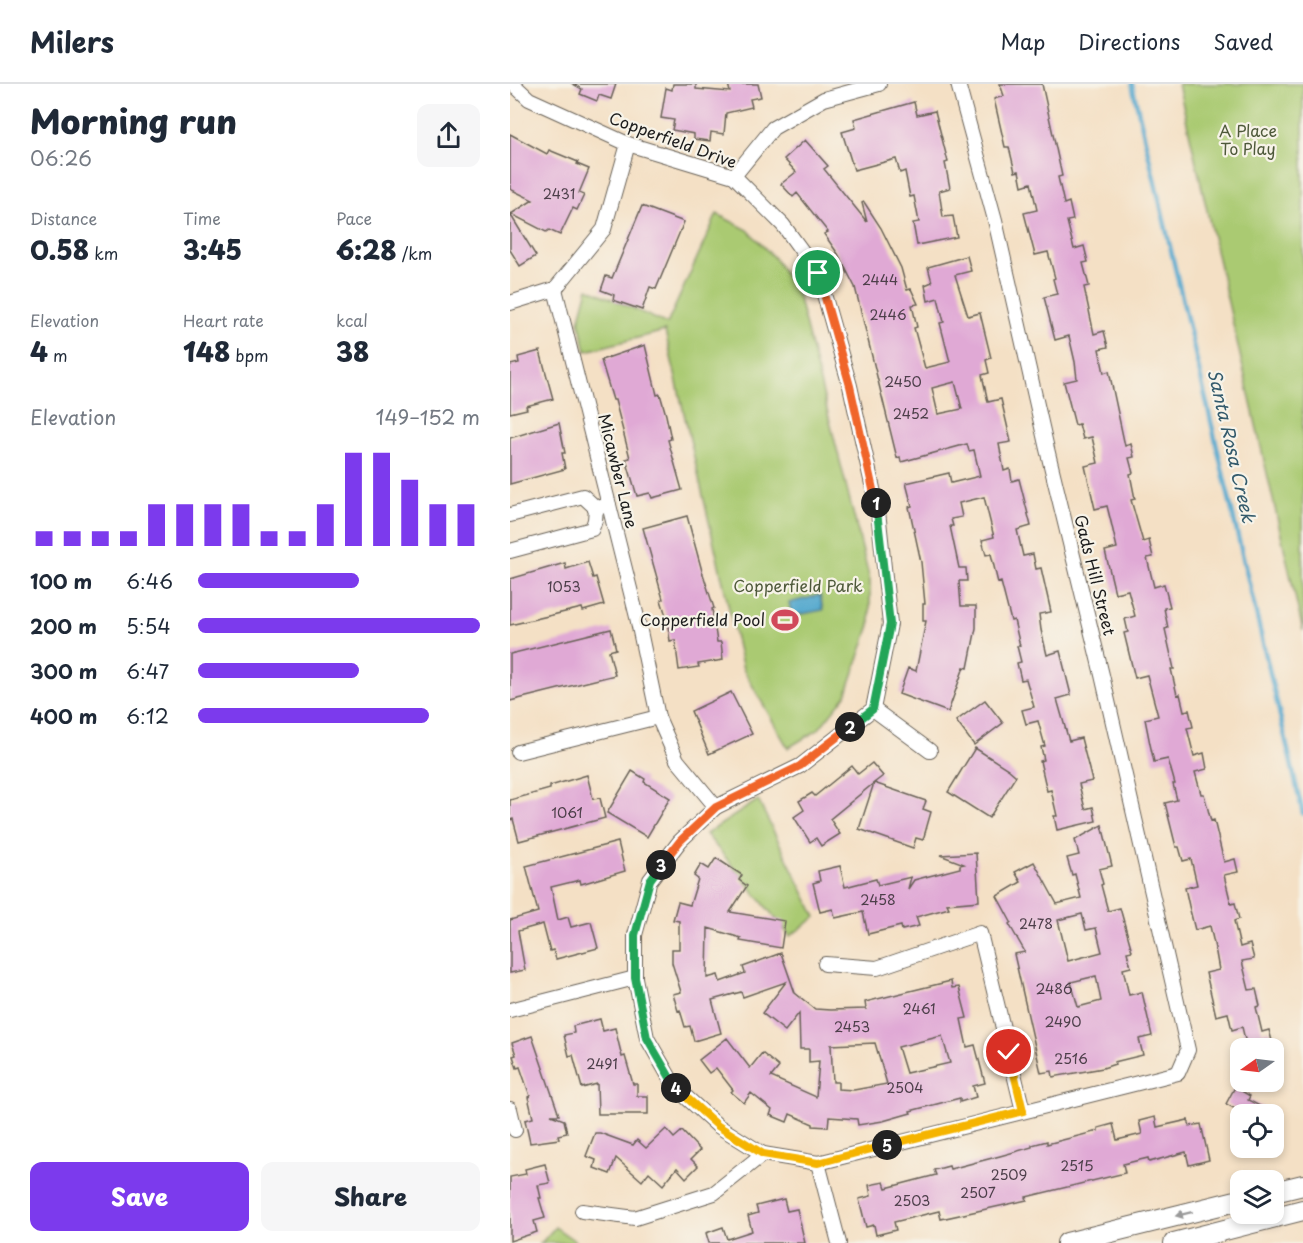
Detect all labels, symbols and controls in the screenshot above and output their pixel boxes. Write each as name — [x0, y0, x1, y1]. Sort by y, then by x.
text: Milers — [30, 20, 114, 63]
text: Map — [1000, 25, 1045, 57]
text: Directions — [1078, 25, 1180, 57]
text: Saved — [1213, 25, 1273, 57]
text: Morning run — [30, 95, 237, 145]
button: share — [417, 104, 480, 167]
street label: Copperfield Drive — [606, 105, 741, 173]
park label: A Place To Play — [1219, 118, 1277, 160]
text: 06:26 — [30, 143, 92, 173]
house number: 2431 — [543, 183, 575, 204]
text: Distance — [30, 206, 97, 230]
text: Time — [183, 206, 221, 230]
text: Pace — [336, 206, 372, 230]
text: 0.58 — [30, 230, 89, 269]
text: 3:45 — [183, 230, 242, 269]
text: 6:28 — [336, 230, 397, 269]
text: km — [89, 241, 118, 265]
text: /km — [397, 241, 432, 265]
pin — [792, 247, 843, 298]
icon: arrive — [801, 256, 834, 289]
house number: 2444 — [862, 269, 898, 290]
house number: 2446 — [869, 304, 907, 325]
text: Elevation — [30, 308, 99, 332]
text: Heart rate — [183, 308, 264, 332]
text: kcal — [336, 308, 368, 332]
text: 4 — [30, 332, 48, 371]
text: 148 — [183, 332, 230, 371]
text: 38 — [336, 332, 369, 371]
text: m — [48, 343, 68, 367]
text: bpm — [230, 343, 269, 367]
water label: Santa Rosa Creek — [1202, 366, 1263, 526]
house number: 2450 — [884, 371, 922, 392]
text: Elevation — [30, 402, 116, 432]
text: 149–152 m — [376, 402, 480, 432]
house number: 2452 — [893, 403, 929, 424]
street label: Micawber Lane — [593, 411, 645, 531]
pin: 1 — [861, 488, 891, 518]
text: 1 — [872, 491, 880, 515]
street label: Gads Hill Street — [1069, 512, 1123, 638]
text: 100 m — [30, 566, 92, 596]
text: 6:46 — [126, 566, 173, 596]
park label: Copperfield Park — [733, 573, 863, 597]
house number: 1053 — [547, 576, 581, 597]
sports icon: Copperfield Pool — [770, 605, 800, 635]
place label: Copperfield Pool — [640, 607, 765, 631]
text: 200 m — [30, 611, 97, 641]
text: 5:54 — [126, 611, 171, 641]
text: 300 m — [30, 656, 98, 686]
text: 6:47 — [126, 656, 169, 686]
text: 400 m — [30, 701, 98, 731]
text: 6:12 — [126, 701, 169, 731]
pin: 2 — [835, 712, 865, 742]
text: 2 — [844, 715, 856, 739]
house number: 1061 — [551, 802, 583, 823]
pin: 3 — [646, 850, 676, 880]
text: 3 — [656, 853, 666, 877]
house number: 2458 — [860, 889, 896, 910]
house number: 2478 — [1019, 913, 1053, 934]
house number: 2486 — [1036, 978, 1072, 999]
house number: 2461 — [903, 998, 935, 1019]
house number: 2490 — [1045, 1011, 1081, 1032]
house number: 2453 — [834, 1016, 870, 1037]
pin — [983, 1026, 1034, 1077]
icon: check — [992, 1035, 1025, 1068]
north arrow — [1230, 1038, 1284, 1092]
map controls — [1230, 1038, 1284, 1224]
house number: 2516 — [1054, 1048, 1088, 1069]
house number: 2491 — [586, 1053, 618, 1074]
pin: 4 — [661, 1073, 691, 1103]
text: 4 — [671, 1076, 681, 1100]
house number: 2504 — [886, 1077, 924, 1098]
button: locate — [1230, 1104, 1284, 1158]
pin: 5 — [872, 1130, 902, 1160]
text: 5 — [882, 1133, 892, 1157]
house number: 2515 — [1060, 1155, 1094, 1176]
button: Save — [30, 1162, 249, 1231]
button: Share — [261, 1162, 480, 1231]
house number: 2509 — [991, 1164, 1027, 1185]
button: layers — [1230, 1170, 1284, 1224]
house number: 2507 — [960, 1182, 996, 1203]
house number: 2503 — [894, 1190, 930, 1211]
one-way arrow — [1174, 1210, 1193, 1220]

